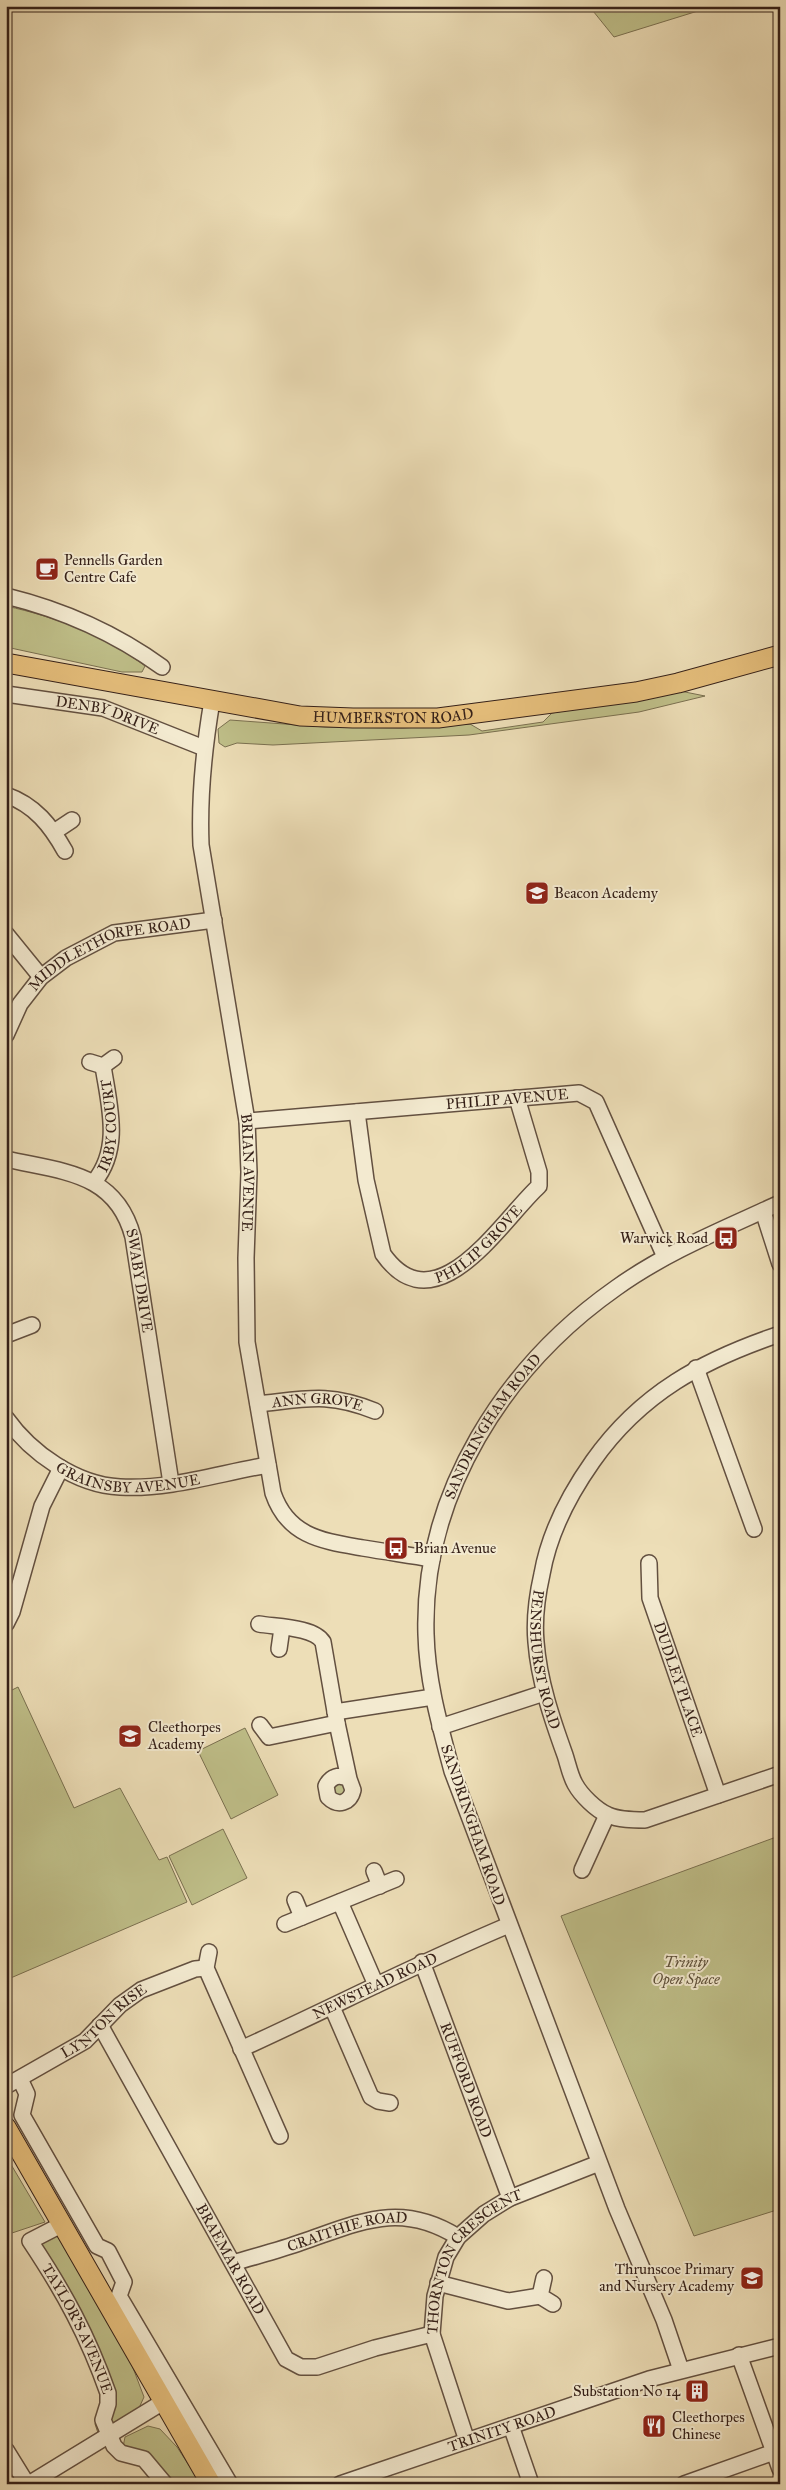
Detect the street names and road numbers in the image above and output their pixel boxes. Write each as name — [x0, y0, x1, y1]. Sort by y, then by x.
street label: DENBY DRIVE — [54, 692, 162, 738]
street label: HUMBERSTON ROAD — [312, 704, 475, 727]
street label: MIDDLETHORPE ROAD — [25, 914, 192, 995]
street label: IRBY COURT — [94, 1078, 120, 1175]
street label: PHILIP AVENUE — [445, 1085, 569, 1113]
street label: BRIAN AVENUE — [237, 1112, 258, 1232]
street label: PHILIP GROVE — [433, 1201, 526, 1287]
street label: SWABY DRIVE — [122, 1226, 157, 1334]
street label: SANDRINGHAM ROAD — [441, 1350, 545, 1502]
street label: ANN GROVE — [270, 1389, 366, 1415]
street label: GRAINSBY AVENUE — [53, 1458, 202, 1496]
street label: PENSHURST ROAD — [526, 1588, 564, 1732]
street label: DUDLEY PLACE — [650, 1619, 706, 1739]
street label: SANDRINGHAM ROAD — [437, 1742, 509, 1908]
street label: NEWSTEAD ROAD — [310, 1949, 440, 2023]
street label: LYNTON RISE — [58, 1980, 150, 2062]
street label: RUFFORD ROAD — [436, 2020, 496, 2140]
street label: THORNTON CRESCENT — [423, 2185, 524, 2335]
street label: BRAEMAR ROAD — [192, 2201, 269, 2318]
street label: CRAITHIE ROAD — [285, 2208, 408, 2255]
street label: TAYLOR'S AVENUE — [38, 2260, 117, 2396]
street label: TRINITY ROAD — [446, 2402, 558, 2456]

